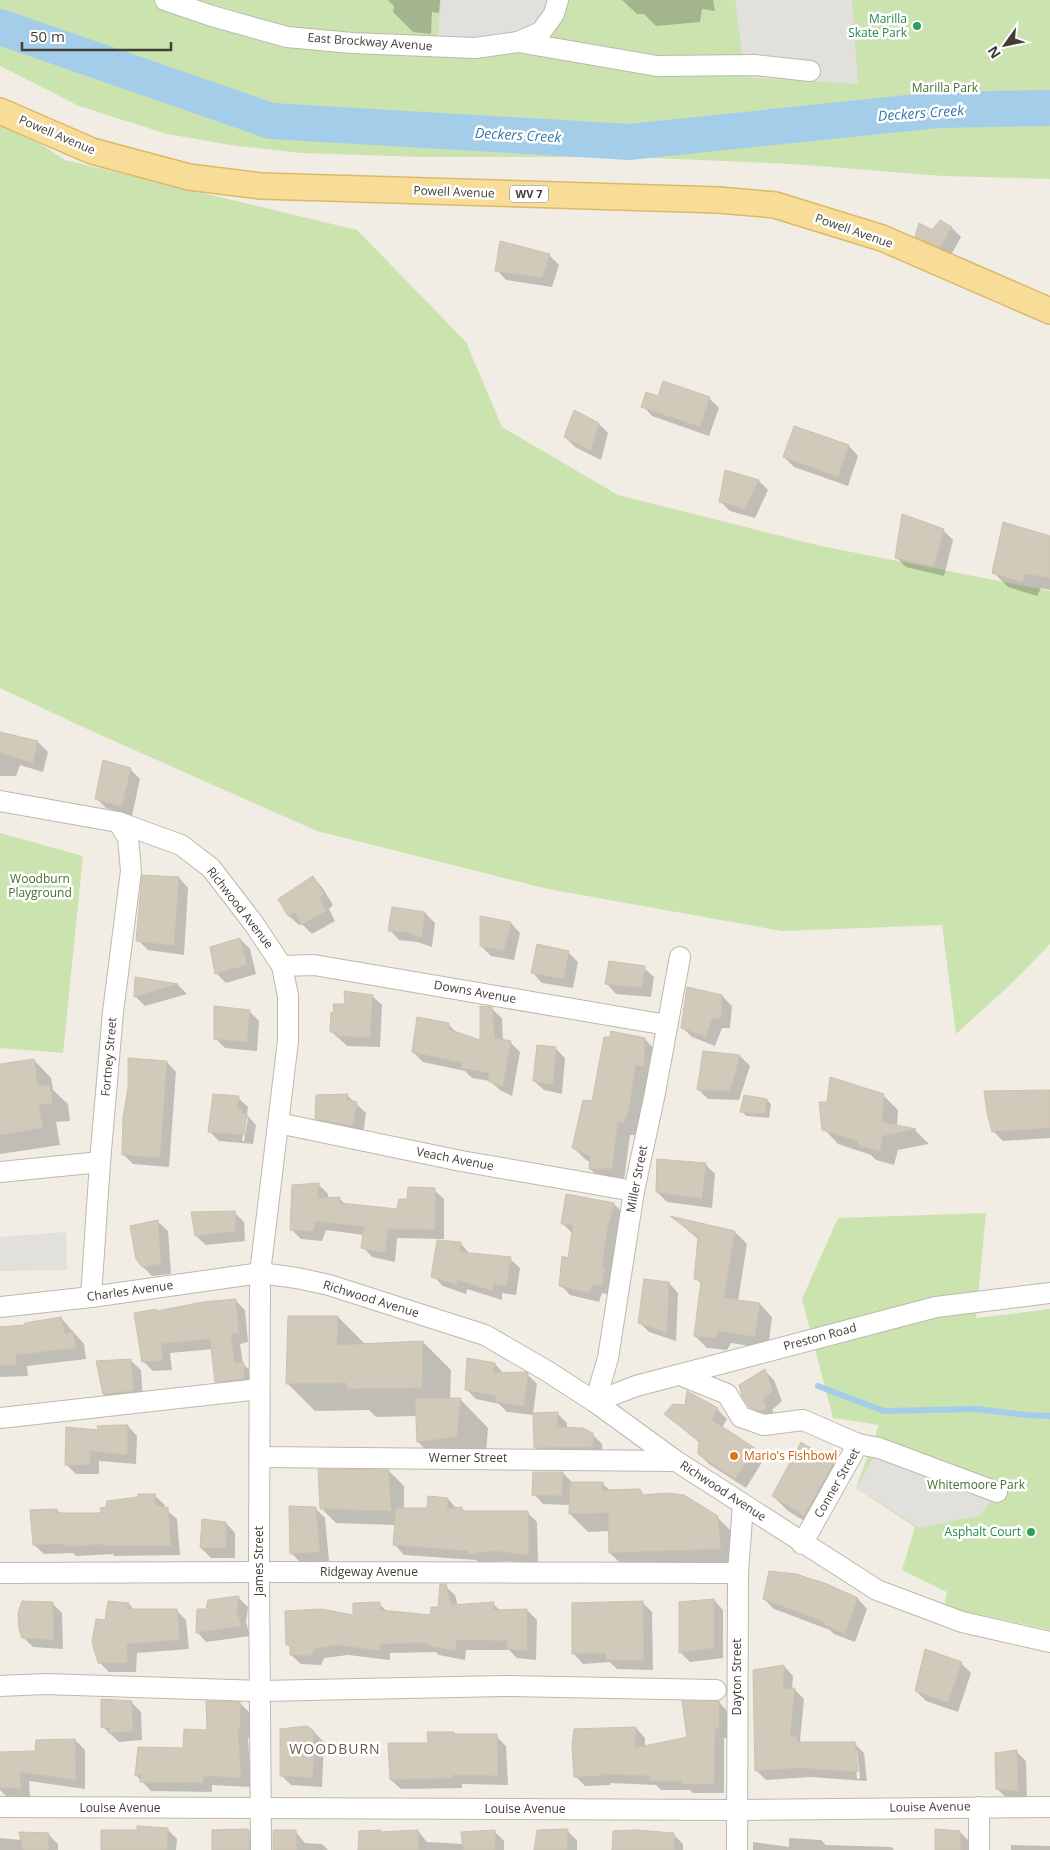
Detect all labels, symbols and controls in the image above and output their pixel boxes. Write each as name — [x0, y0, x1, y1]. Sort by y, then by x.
place label: Marilla Skate Park — [848, 10, 908, 41]
scale bar — [22, 20, 171, 52]
marker: Marilla Skate Park — [911, 20, 923, 32]
north arrow — [980, 20, 1030, 70]
text: 50 m — [30, 26, 65, 46]
street label: East Brockway Avenue — [307, 29, 433, 54]
text: N — [983, 42, 1005, 62]
park label: Marilla Park — [912, 79, 979, 96]
water label: Deckers Creek — [877, 100, 966, 125]
street label: Powell Avenue — [16, 111, 98, 158]
water label: Deckers Creek — [474, 123, 563, 146]
street label: Powell Avenue — [413, 182, 495, 201]
road number: WV 7 — [510, 185, 548, 202]
street label: Powell Avenue — [813, 209, 896, 252]
street label: Richwood Avenue — [203, 863, 278, 952]
park label: Woodburn Playground — [8, 870, 72, 901]
street label: Downs Avenue — [433, 976, 518, 1007]
street label: Fortney Street — [97, 1017, 120, 1097]
street label: Veach Avenue — [415, 1143, 496, 1174]
street label: Miller Street — [622, 1144, 651, 1214]
street label: Charles Avenue — [86, 1276, 174, 1305]
street label: Richwood Avenue — [321, 1276, 421, 1321]
street label: Preston Road — [781, 1319, 858, 1354]
street label: Conner Street — [810, 1445, 863, 1521]
place label: Mario's Fishbowl — [744, 1447, 837, 1464]
street label: Werner Street — [429, 1449, 507, 1466]
marker: Mario's Fishbowl — [728, 1450, 740, 1462]
street label: Richwood Avenue — [677, 1456, 770, 1525]
park label: Whitemoore Park — [927, 1476, 1026, 1493]
place label: Asphalt Court — [945, 1523, 1021, 1540]
street label: James Street — [250, 1526, 267, 1597]
marker: Asphalt Court — [1025, 1526, 1037, 1538]
street label: Ridgeway Avenue — [320, 1563, 418, 1580]
street label: Dayton Street — [728, 1639, 745, 1715]
district label: WOODBURN — [289, 1739, 381, 1758]
street label: Louise Avenue — [889, 1797, 971, 1816]
street label: Louise Avenue — [79, 1799, 161, 1816]
street label: Louise Avenue — [484, 1800, 566, 1817]

